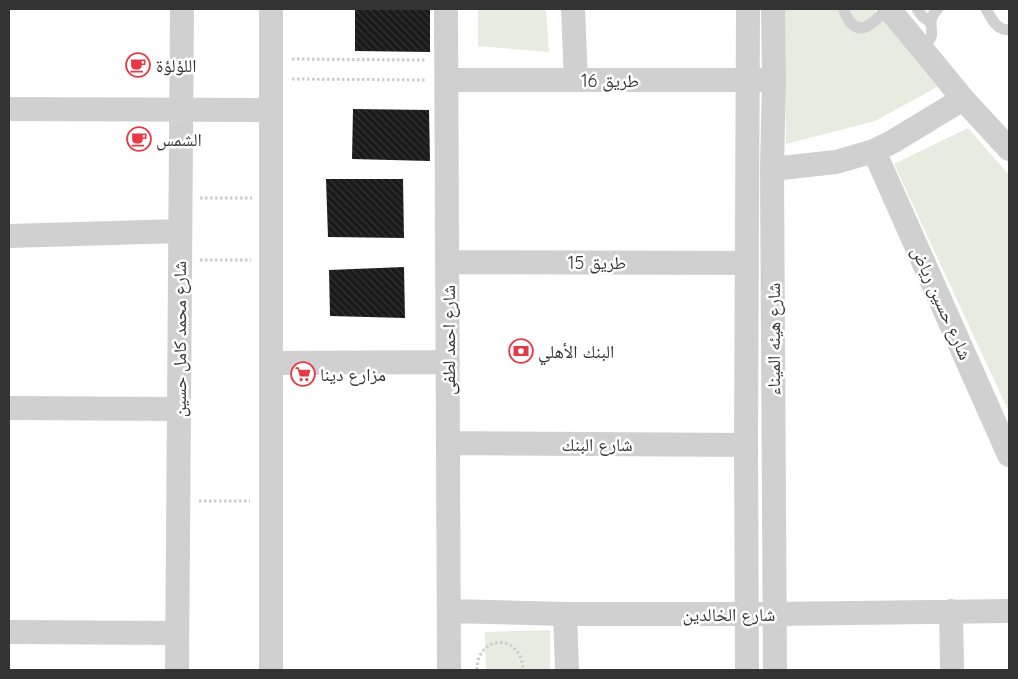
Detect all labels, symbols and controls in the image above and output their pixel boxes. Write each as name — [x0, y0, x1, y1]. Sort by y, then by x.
cafe icon: اللؤلؤة — [125, 52, 151, 78]
place label: اللؤلؤة — [156, 54, 197, 77]
street label: طريق 16 — [581, 69, 639, 92]
cafe icon: الشمس — [126, 126, 152, 152]
place label: الشمس — [156, 128, 202, 151]
street label: شارع حسين رياض — [907, 243, 977, 363]
street label: طريق 15 — [568, 251, 626, 274]
street label: شارع محمد كامل حسين — [168, 261, 191, 417]
street label: شارع هيئه الميناء — [762, 283, 785, 395]
street label: شارع احمد لطفى — [437, 285, 460, 395]
bank icon: البنك الأهلي — [508, 338, 534, 364]
place label: البنك الأهلي — [538, 340, 614, 366]
supermarket icon: مزارع دينا — [290, 361, 316, 387]
place label: مزارع دينا — [320, 363, 386, 386]
street label: شارع البنك — [562, 433, 633, 456]
street label: شارع الخالدين — [683, 603, 775, 626]

